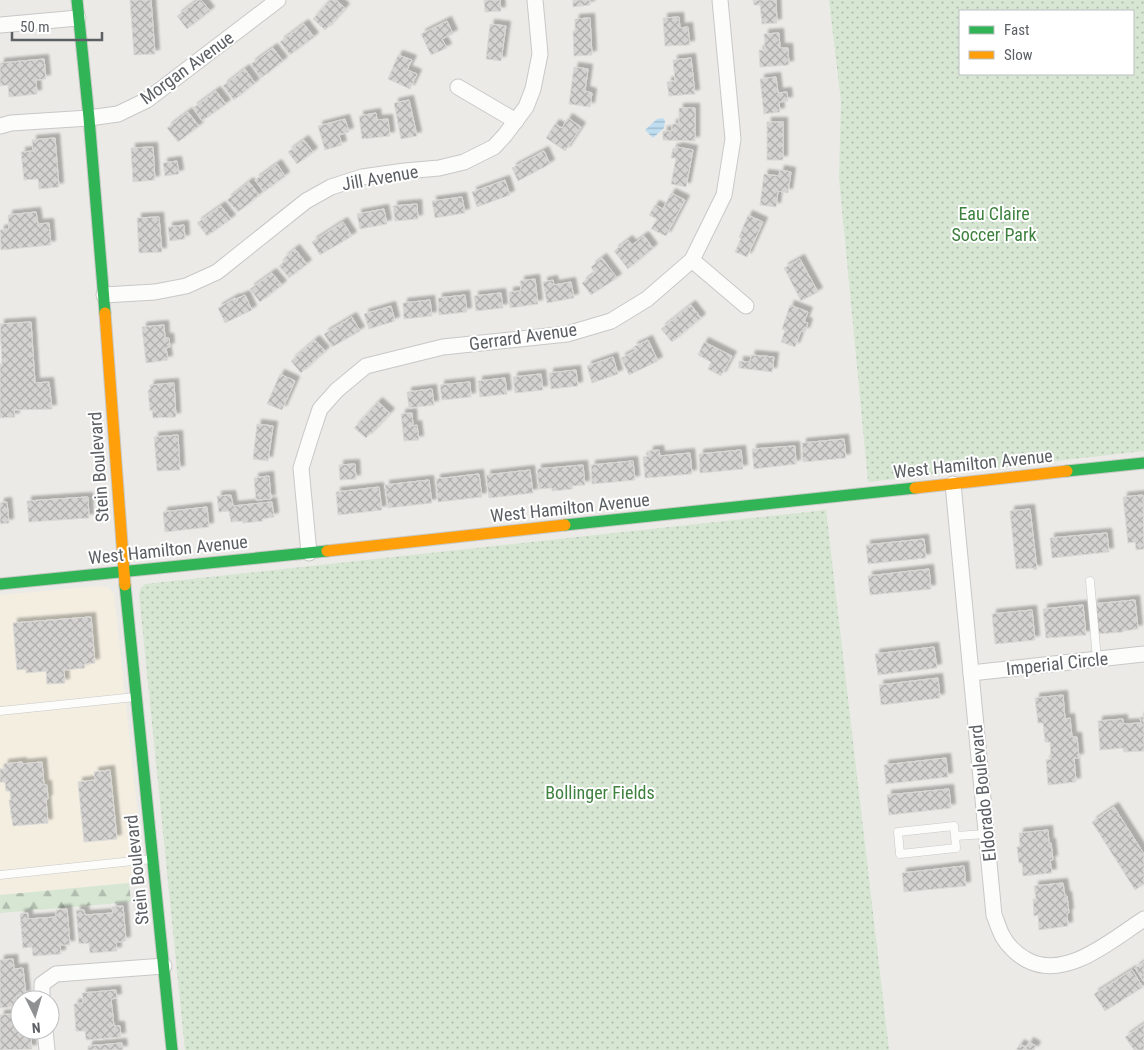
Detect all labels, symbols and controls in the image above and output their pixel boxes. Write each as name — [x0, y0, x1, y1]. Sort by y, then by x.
scale bar — [12, 10, 102, 42]
legend — [959, 10, 1134, 75]
text: 50 m — [20, 18, 50, 36]
text: Fast — [1004, 21, 1029, 39]
street label: Morgan Avenue — [136, 27, 237, 108]
text: Slow — [1004, 46, 1033, 64]
street label: Jill Avenue — [340, 160, 420, 195]
park label: Eau Claire Soccer Park — [951, 203, 1037, 245]
street label: Gerrard Avenue — [468, 319, 578, 354]
street label: Stein Boulevard — [84, 411, 113, 523]
street label: West Hamilton Avenue — [892, 445, 1054, 482]
street label: West Hamilton Avenue — [489, 489, 651, 526]
street label: West Hamilton Avenue — [87, 531, 249, 568]
street label: Imperial Circle — [1005, 648, 1109, 679]
street label: Eldorado Boulevard — [965, 724, 1000, 862]
park label: Bollinger Fields — [545, 782, 655, 803]
street label: Stein Boulevard — [120, 814, 153, 926]
north arrow — [10, 990, 60, 1040]
text: N — [31, 1020, 41, 1036]

